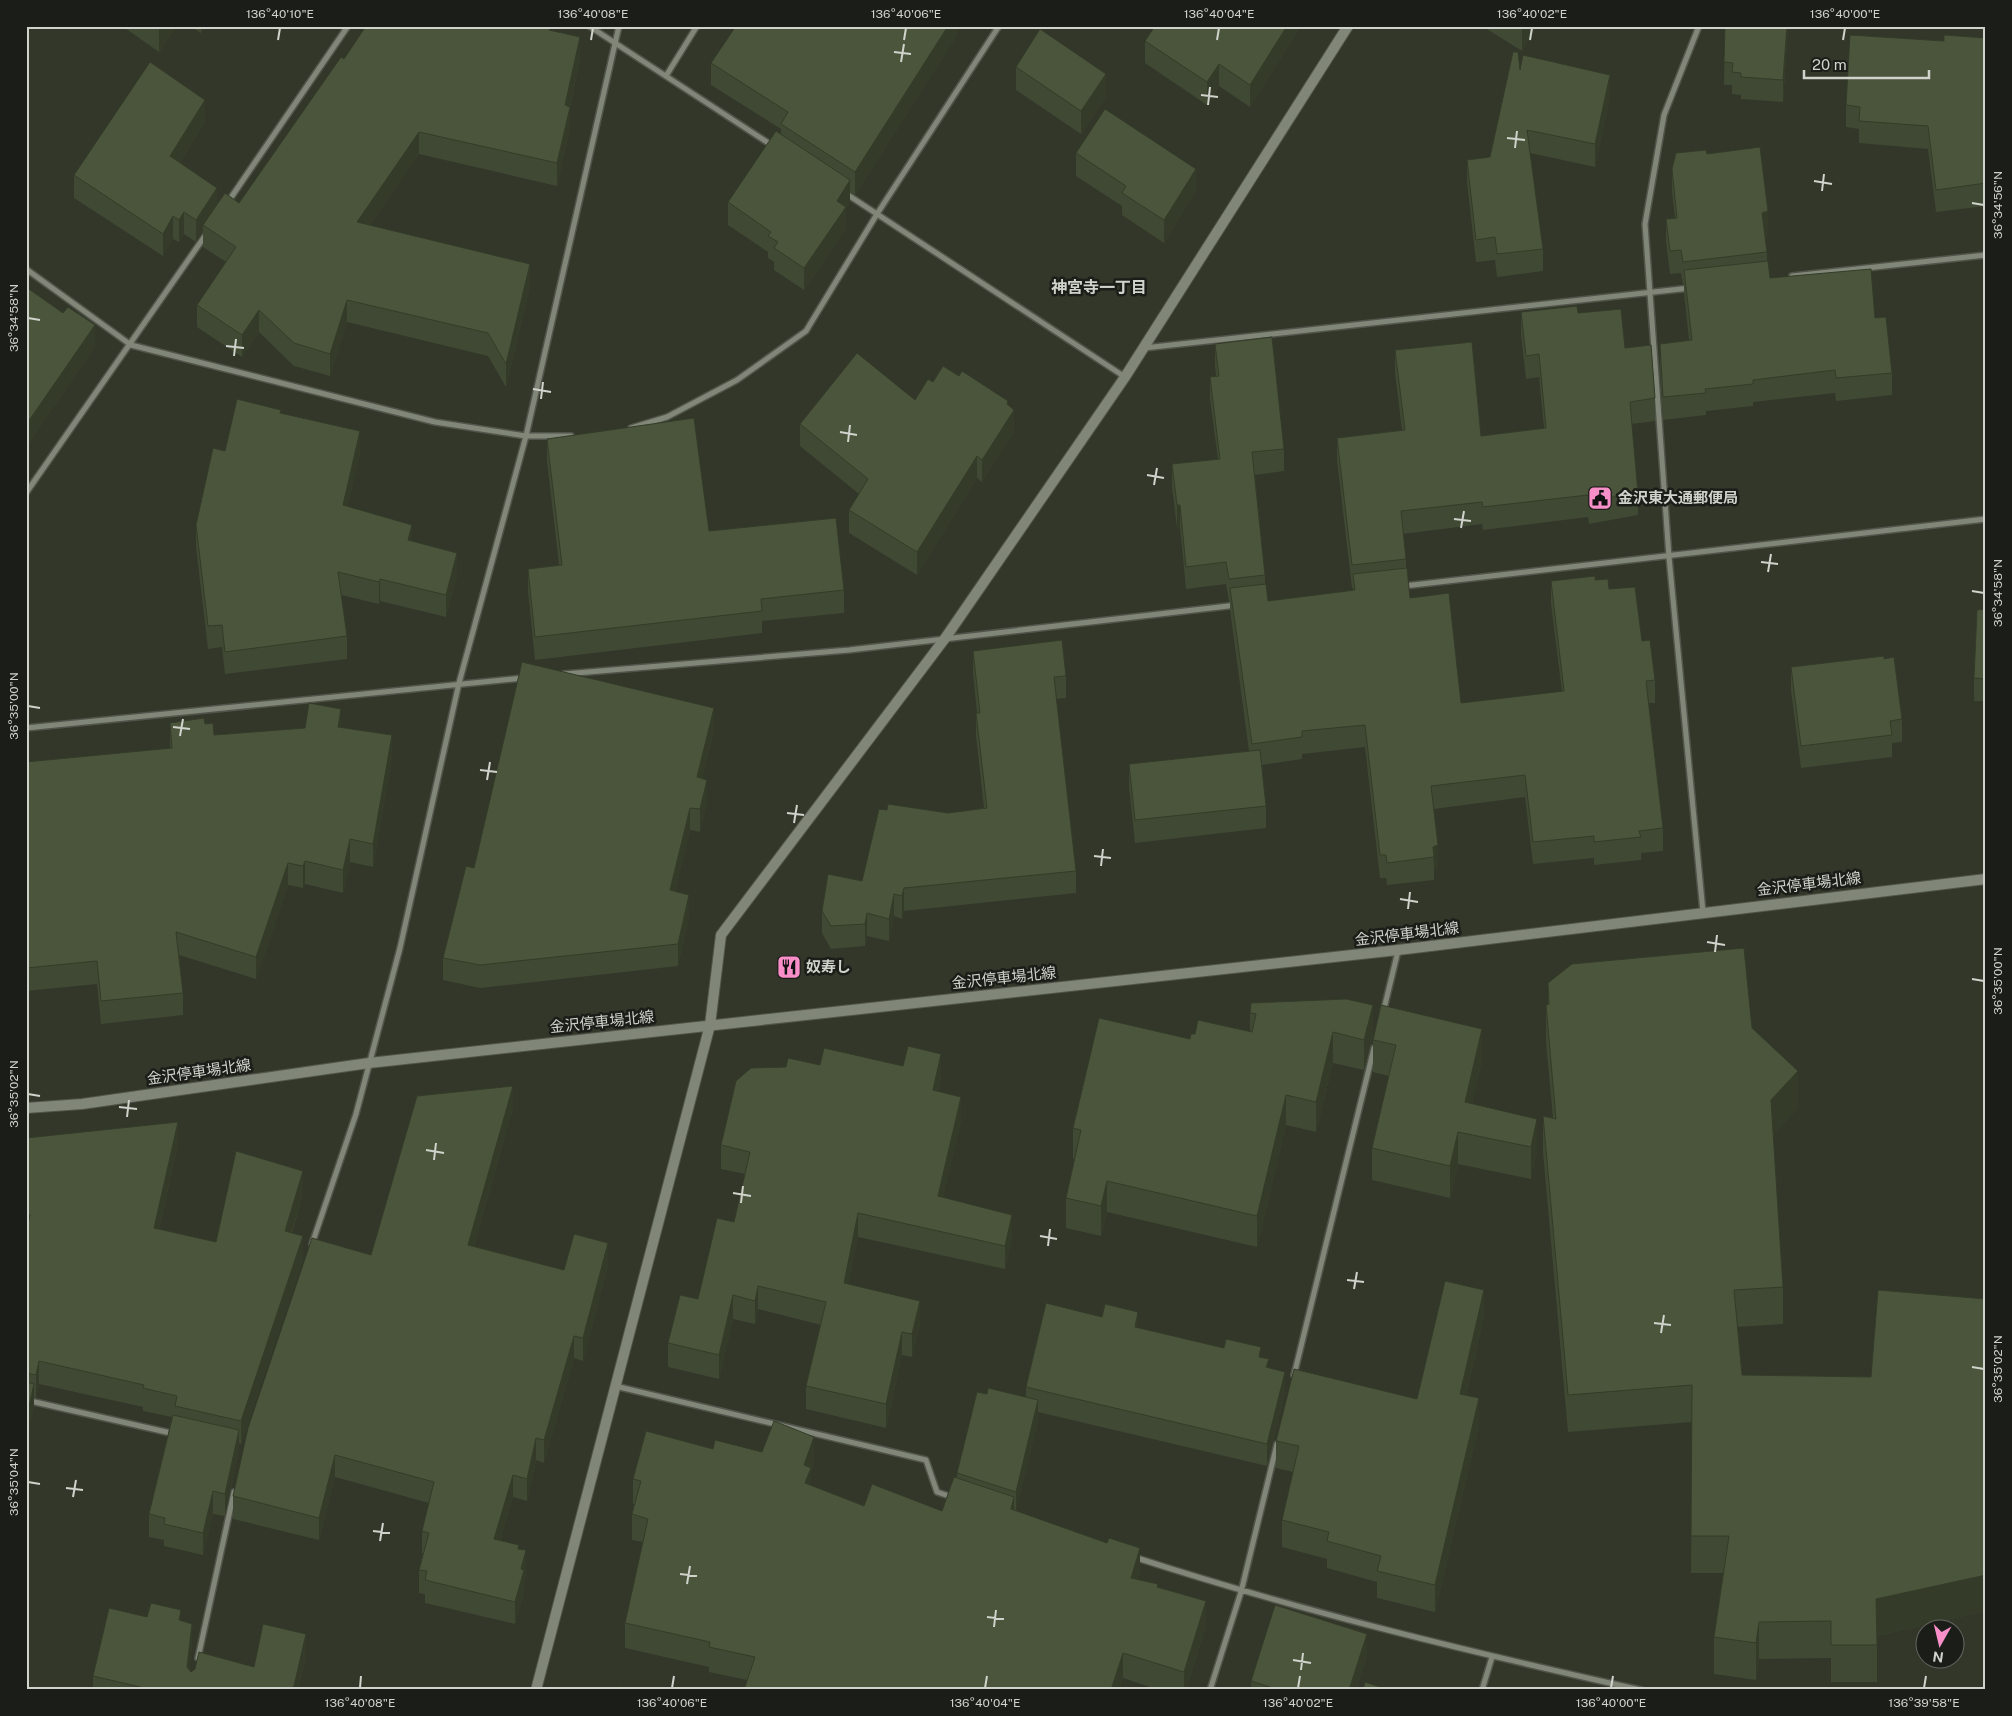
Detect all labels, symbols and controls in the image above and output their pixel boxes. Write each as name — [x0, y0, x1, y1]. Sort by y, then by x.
text: 136°40'10"E — [246, 7, 314, 21]
text: 136°40'08"E — [558, 7, 628, 21]
text: 136°40'06"E — [871, 7, 941, 21]
text: 136°40'04"E — [1184, 7, 1254, 21]
text: 136°40'02"E — [1497, 7, 1567, 21]
text: 136°40'00"E — [1810, 7, 1880, 21]
scale bar — [1804, 48, 1930, 80]
text: 20 m — [1812, 56, 1847, 73]
text: 36°34'56"N — [1991, 171, 2005, 239]
district label: 神宮寺一丁目 — [1051, 278, 1147, 297]
text: 36°34'58"N — [7, 284, 21, 352]
public building icon: 金沢東大通郵便局 — [1587, 485, 1613, 511]
place label: 金沢東大通郵便局 — [1618, 489, 1738, 506]
text: 36°34'58"N — [1991, 559, 2005, 627]
text: 36°35'00"N — [7, 672, 21, 740]
street label: 金沢停車場北線 — [1756, 869, 1862, 898]
street label: 金沢停車場北線 — [1354, 919, 1460, 948]
text: 36°35'00"N — [1991, 947, 2005, 1015]
restaurant icon: 奴寿し — [776, 954, 802, 980]
place label: 奴寿し — [806, 958, 851, 975]
street label: 金沢停車場北線 — [951, 964, 1057, 991]
street label: 金沢停車場北線 — [549, 1008, 655, 1035]
street label: 金沢停車場北線 — [146, 1056, 252, 1087]
text: 36°35'02"N — [7, 1060, 21, 1128]
text: 36°35'02"N — [1991, 1335, 2005, 1403]
text: 36°35'04"N — [7, 1448, 21, 1516]
north arrow — [1914, 1618, 1964, 1668]
text: N — [1932, 1648, 1945, 1666]
text: 136°40'08"E — [325, 1696, 395, 1710]
text: 136°40'06"E — [637, 1696, 707, 1710]
text: 136°40'04"E — [950, 1696, 1020, 1710]
text: 136°40'02"E — [1263, 1696, 1333, 1710]
text: 136°40'00"E — [1576, 1696, 1646, 1710]
text: 136°39'58"E — [1888, 1696, 1960, 1710]

